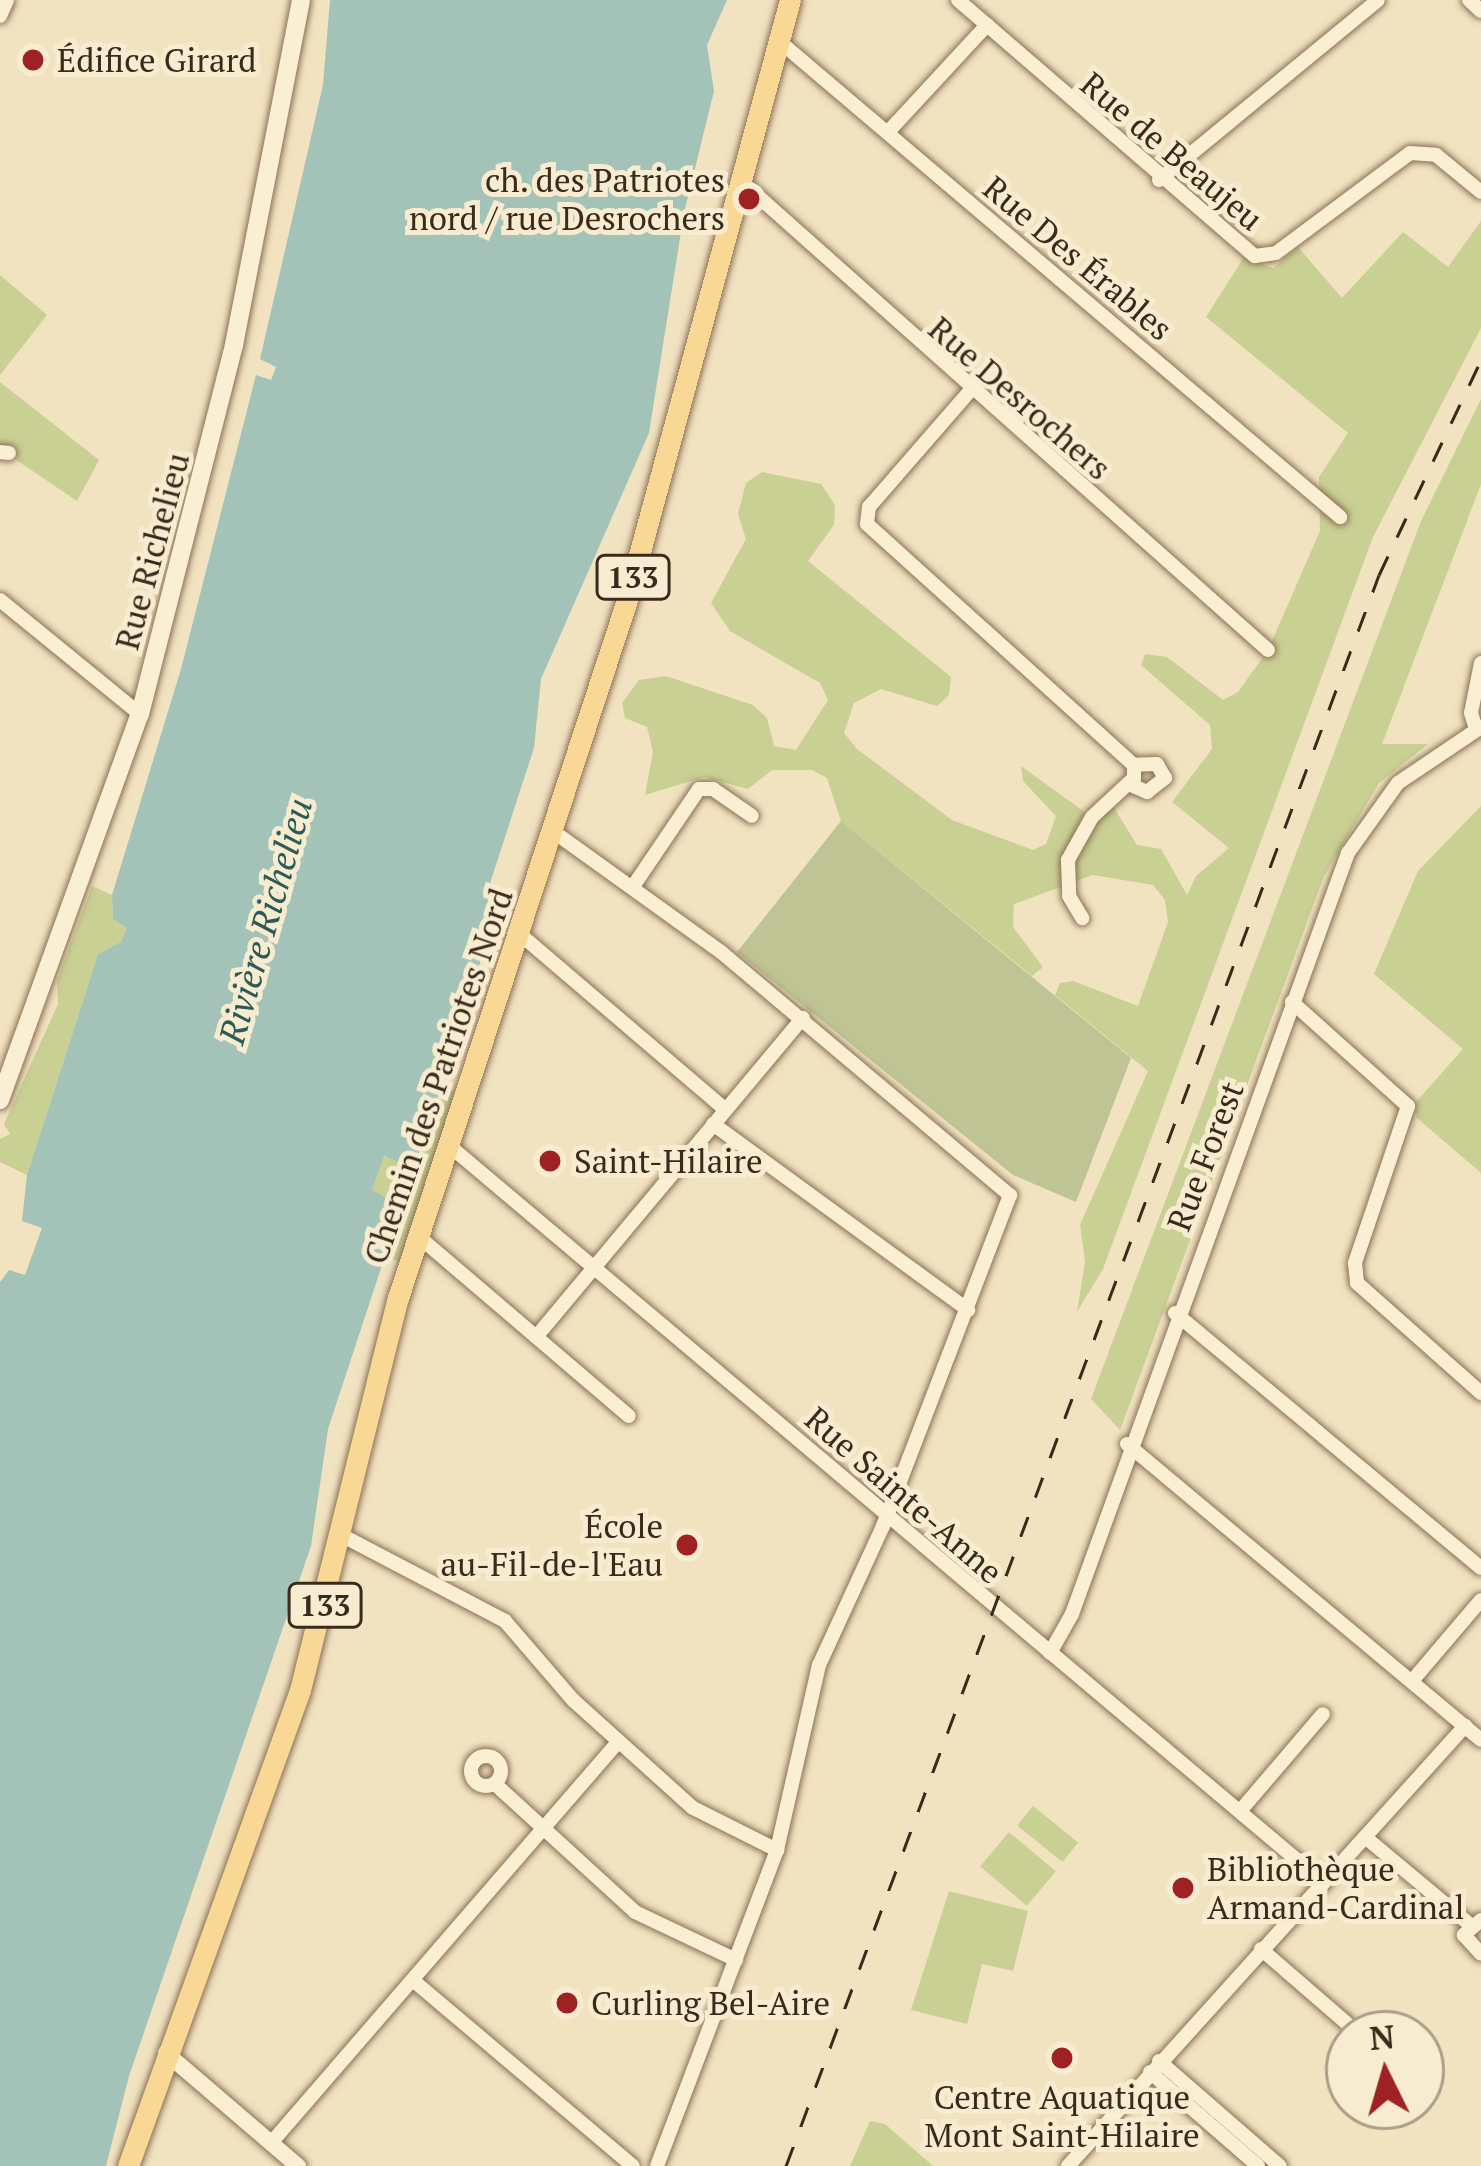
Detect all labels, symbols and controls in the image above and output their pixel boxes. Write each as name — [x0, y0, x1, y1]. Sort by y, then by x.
place label: Édifice Girard — [57, 40, 257, 80]
marker: Édifice Girard — [20, 47, 46, 73]
street label: Rue de Beaujeu — [1073, 63, 1271, 239]
place label: ch. des Patriotes nord / rue Desrochers — [409, 160, 725, 238]
street label: Rue Des Érables — [976, 168, 1180, 348]
marker: ch. des Patriotes nord / rue Desrochers — [736, 186, 762, 212]
street label: Rue Desrochers — [921, 308, 1119, 488]
street label: Rue Richelieu — [107, 448, 197, 654]
road number: 133 — [594, 553, 672, 601]
water label: Rivière Richelieu — [209, 793, 321, 1049]
street label: Chemin des Patriotes Nord — [355, 883, 521, 1269]
street label: Rue Forest — [1158, 1076, 1252, 1236]
place label: Saint-Hilaire — [574, 1141, 763, 1181]
marker: Saint-Hilaire — [537, 1148, 563, 1174]
street label: Rue Sainte-Anne — [797, 1399, 1011, 1591]
place label: École au-Fil-de-l'Eau — [441, 1506, 663, 1584]
marker: École au-Fil-de-l'Eau — [674, 1532, 700, 1558]
road number: 133 — [286, 1581, 364, 1629]
place label: Bibliothèque Armand-Cardinal — [1207, 1849, 1464, 1927]
marker: Bibliothèque Armand-Cardinal — [1170, 1875, 1196, 1901]
place label: Curling Bel-Aire — [591, 1983, 830, 2023]
marker: Curling Bel-Aire — [554, 1990, 580, 2016]
north arrow — [1325, 2010, 1445, 2130]
text: N — [1368, 2014, 1396, 2059]
marker: Centre Aquatique Mont Saint-Hilaire — [1049, 2045, 1075, 2071]
place label: Centre Aquatique Mont Saint-Hilaire — [924, 2077, 1200, 2155]

